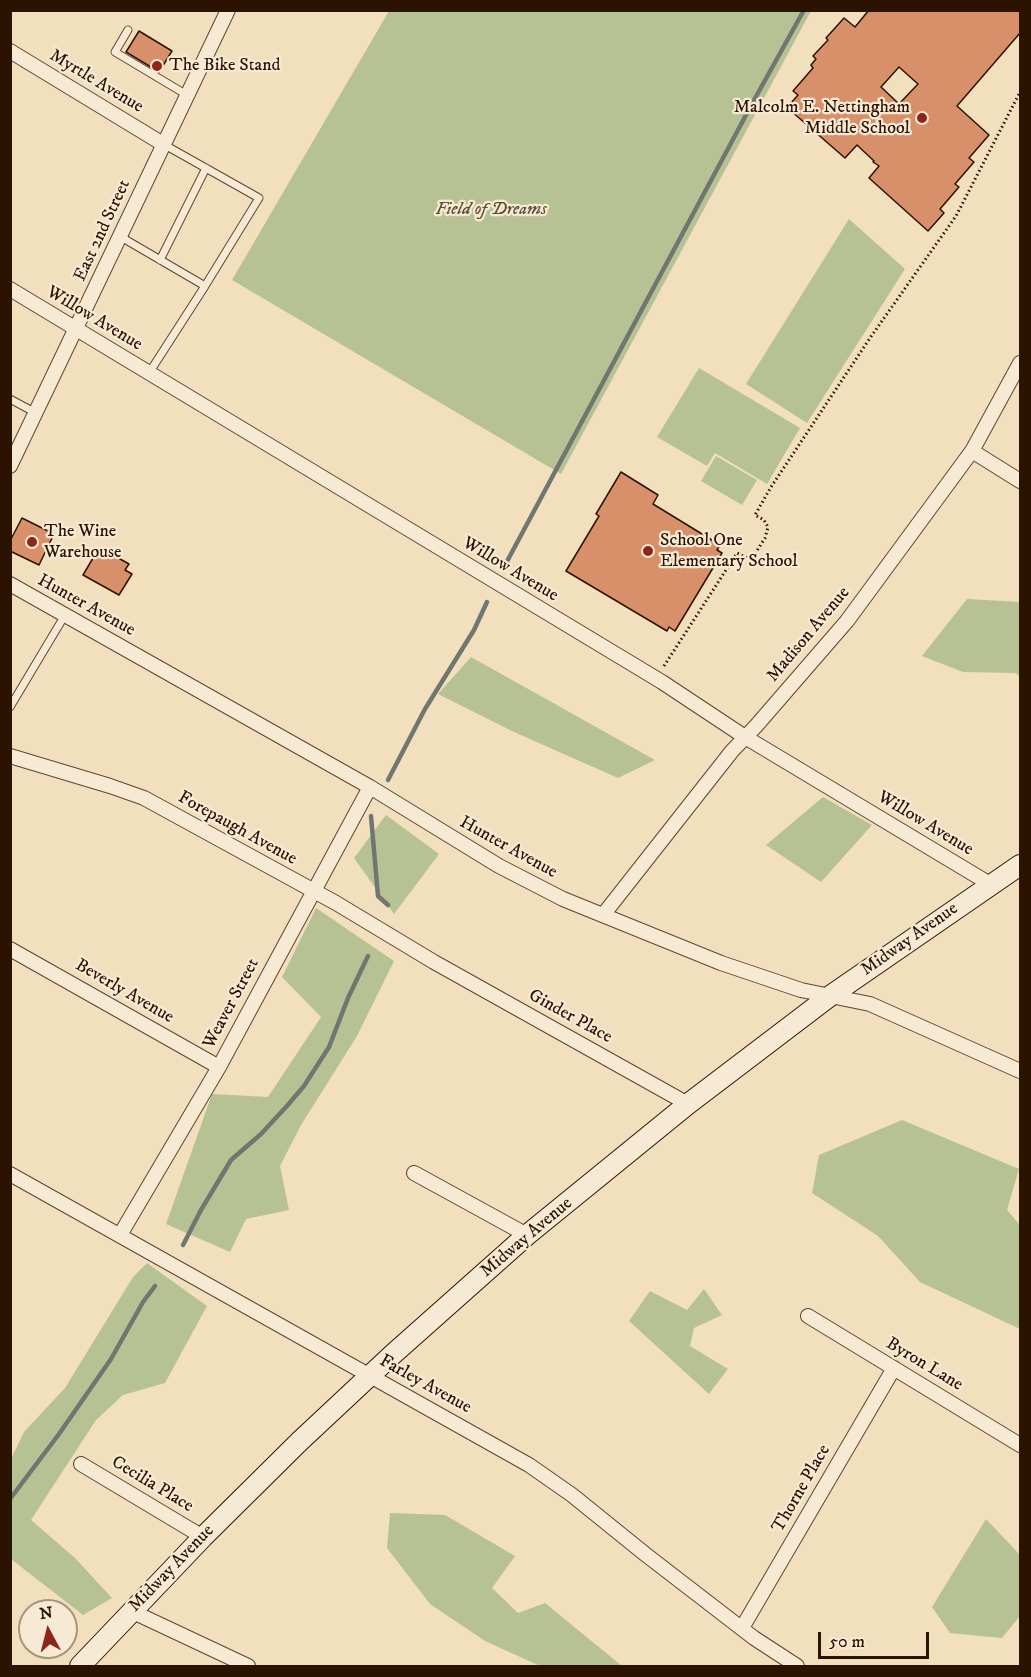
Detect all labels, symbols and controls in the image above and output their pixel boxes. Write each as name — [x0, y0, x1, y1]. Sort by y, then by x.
street label: Myrtle Avenue — [45, 46, 147, 118]
place label: The Bike Stand — [169, 55, 281, 77]
marker: The Bike Stand — [150, 59, 164, 73]
place label: Malcolm E. Nettingham Middle School — [734, 97, 910, 140]
marker: Malcolm E. Nettingham Middle School — [915, 111, 929, 125]
street label: East 2nd Street — [70, 177, 136, 285]
park label: Field of Dreams — [435, 199, 547, 221]
street label: Willow Avenue — [42, 282, 146, 356]
place label: The Wine Warehouse — [44, 521, 122, 564]
place label: School One Elementary School — [660, 530, 798, 572]
street label: Willow Avenue — [458, 533, 562, 607]
marker: The Wine Warehouse — [25, 535, 39, 549]
marker: School One Elementary School — [641, 544, 655, 558]
street label: Hunter Avenue — [33, 570, 139, 642]
street label: Madison Avenue — [763, 583, 855, 687]
street label: Forepaugh Avenue — [174, 787, 300, 871]
street label: Willow Avenue — [873, 787, 977, 861]
street label: Hunter Avenue — [455, 812, 561, 884]
street label: Midway Avenue — [857, 899, 963, 981]
street label: Beverly Avenue — [71, 955, 177, 1029]
street label: Weaver Street — [199, 955, 265, 1053]
street label: Ginder Place — [524, 985, 616, 1049]
street label: Midway Avenue — [477, 1193, 577, 1283]
street label: Byron Lane — [882, 1334, 966, 1396]
street label: Farley Avenue — [375, 1351, 475, 1419]
street label: Thorne Place — [768, 1441, 836, 1537]
street label: Cecilia Place — [107, 1452, 197, 1518]
street label: Midway Avenue — [125, 1521, 219, 1617]
north arrow — [18, 1599, 78, 1659]
text: N — [38, 1602, 54, 1624]
scale bar — [821, 1620, 932, 1658]
text: 50 m — [829, 1631, 865, 1653]

